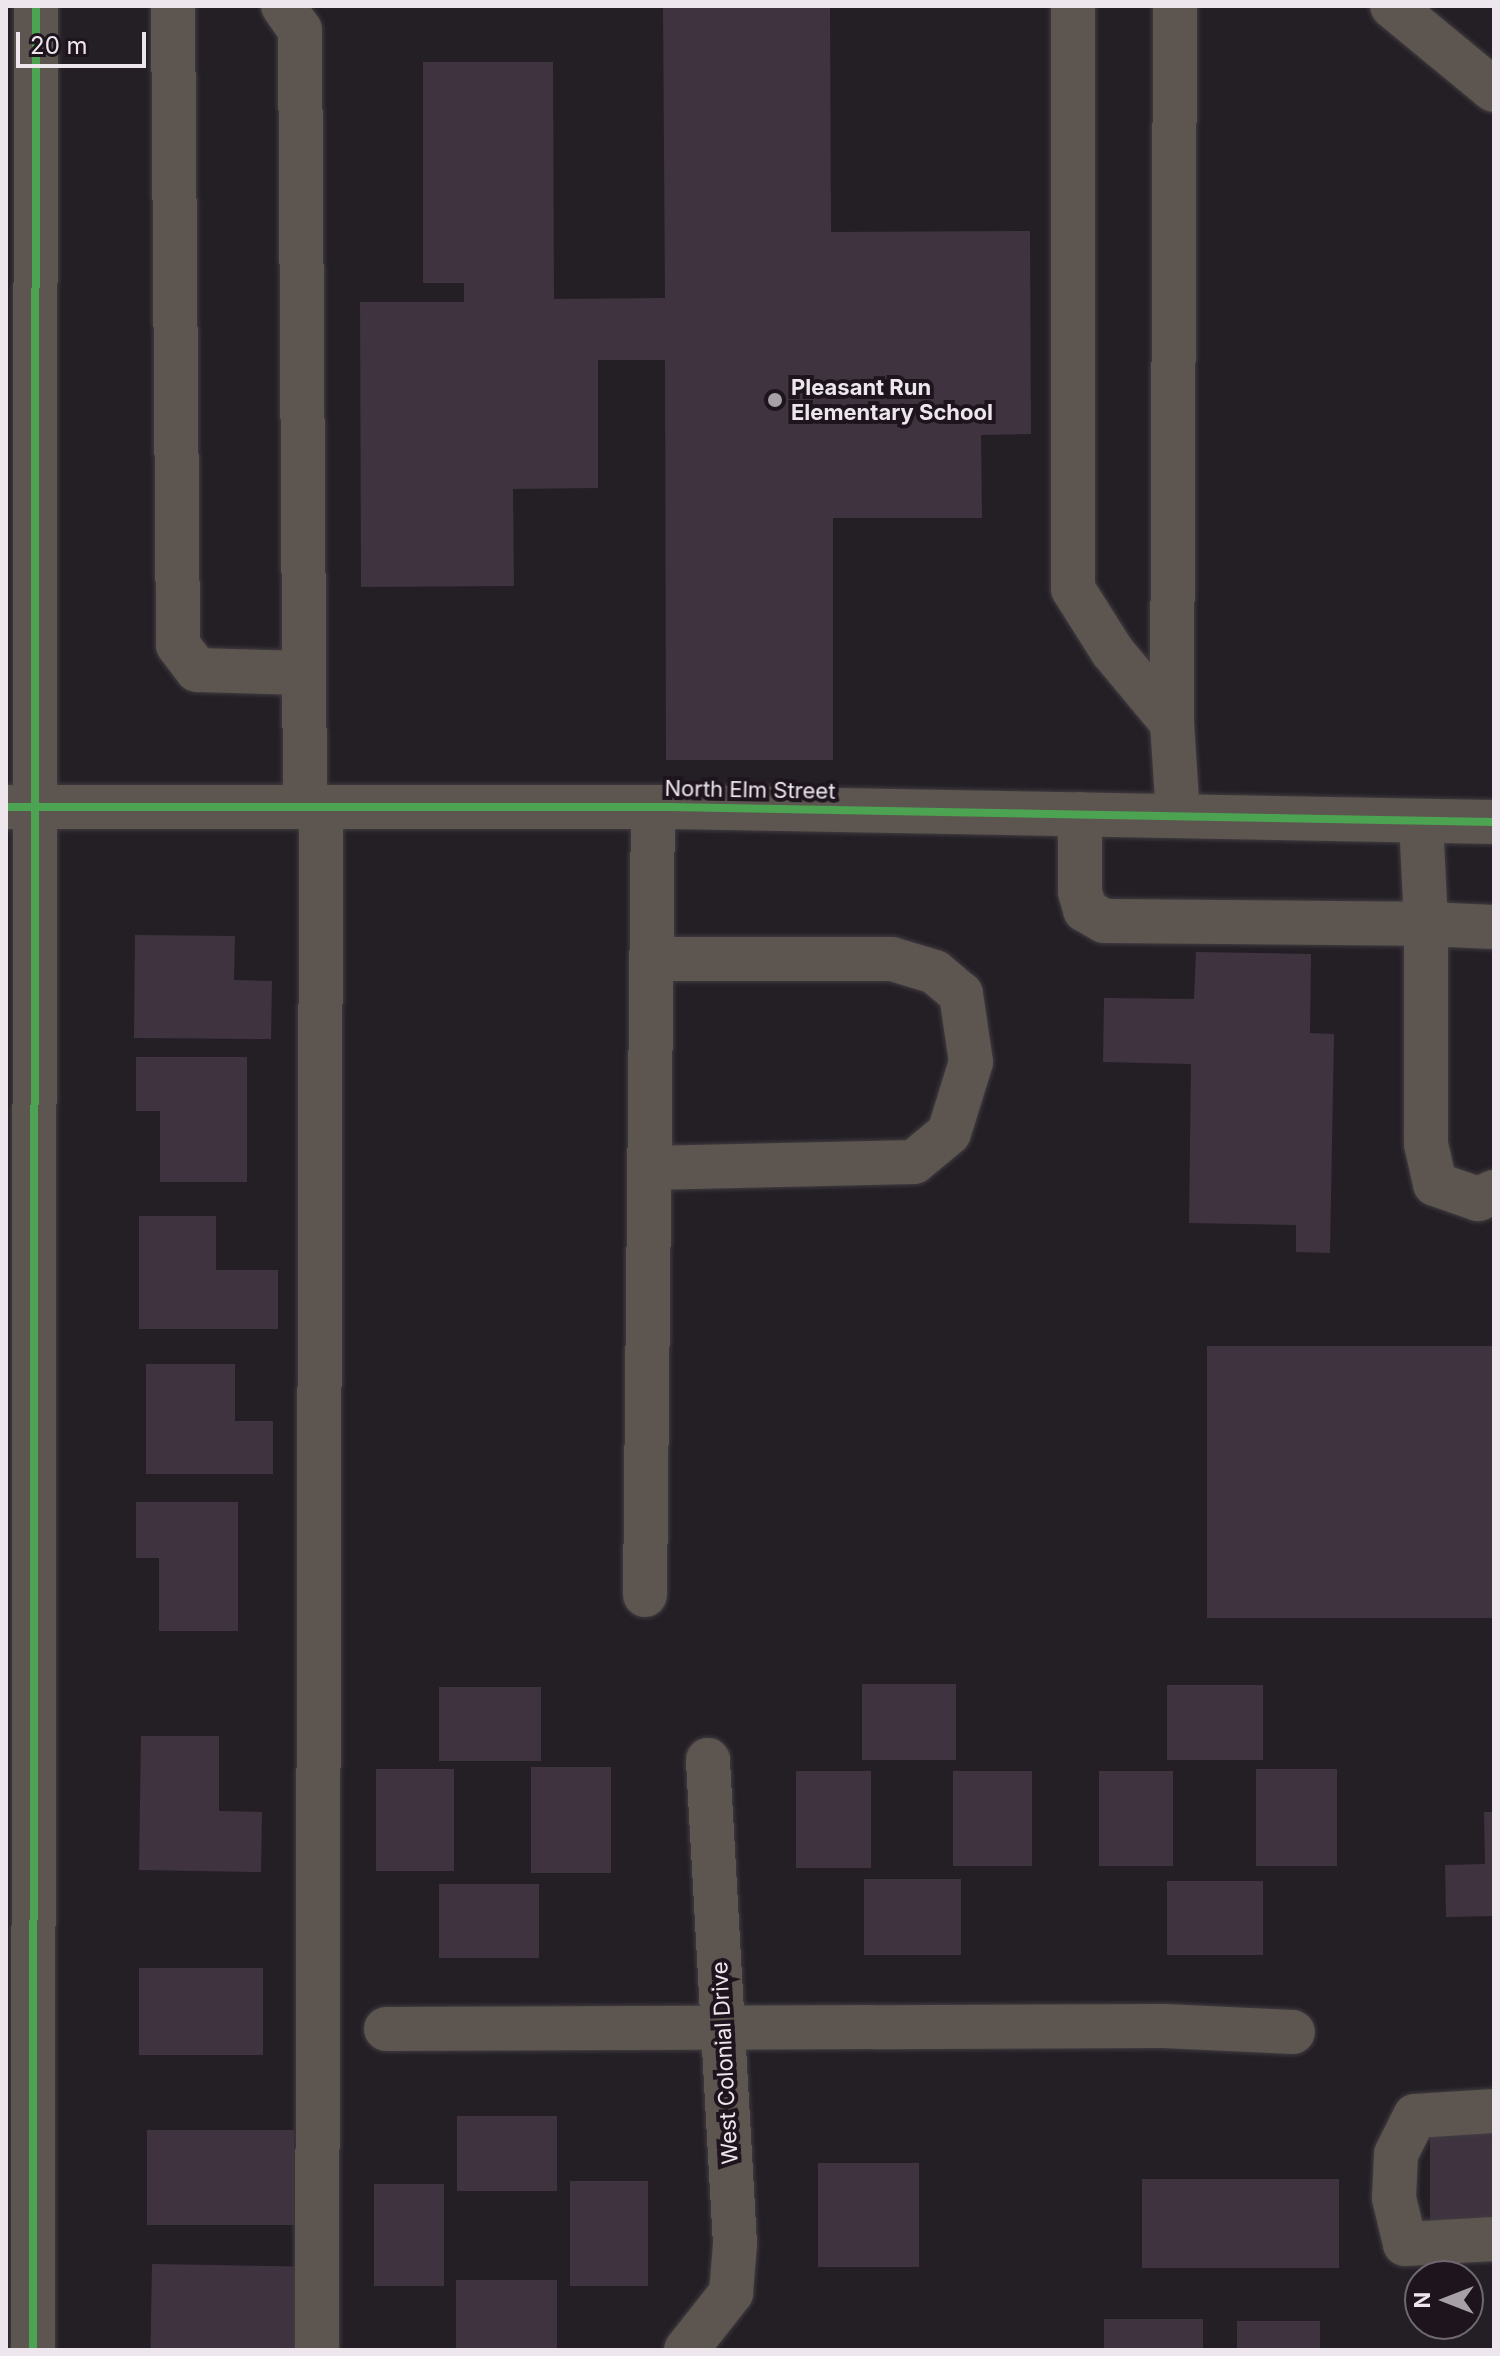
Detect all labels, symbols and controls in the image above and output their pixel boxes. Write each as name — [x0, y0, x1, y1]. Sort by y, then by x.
scale bar — [20, 16, 150, 66]
text: 20 m — [30, 31, 88, 60]
place label: Pleasant Run Elementary School — [791, 374, 993, 426]
marker: Pleasant Run Elementary School — [766, 391, 784, 409]
street label: North Elm Street — [664, 775, 836, 805]
street label: West Colonial Drive — [707, 1961, 743, 2165]
north arrow — [1404, 2260, 1484, 2340]
text: N — [1409, 2292, 1435, 2308]

